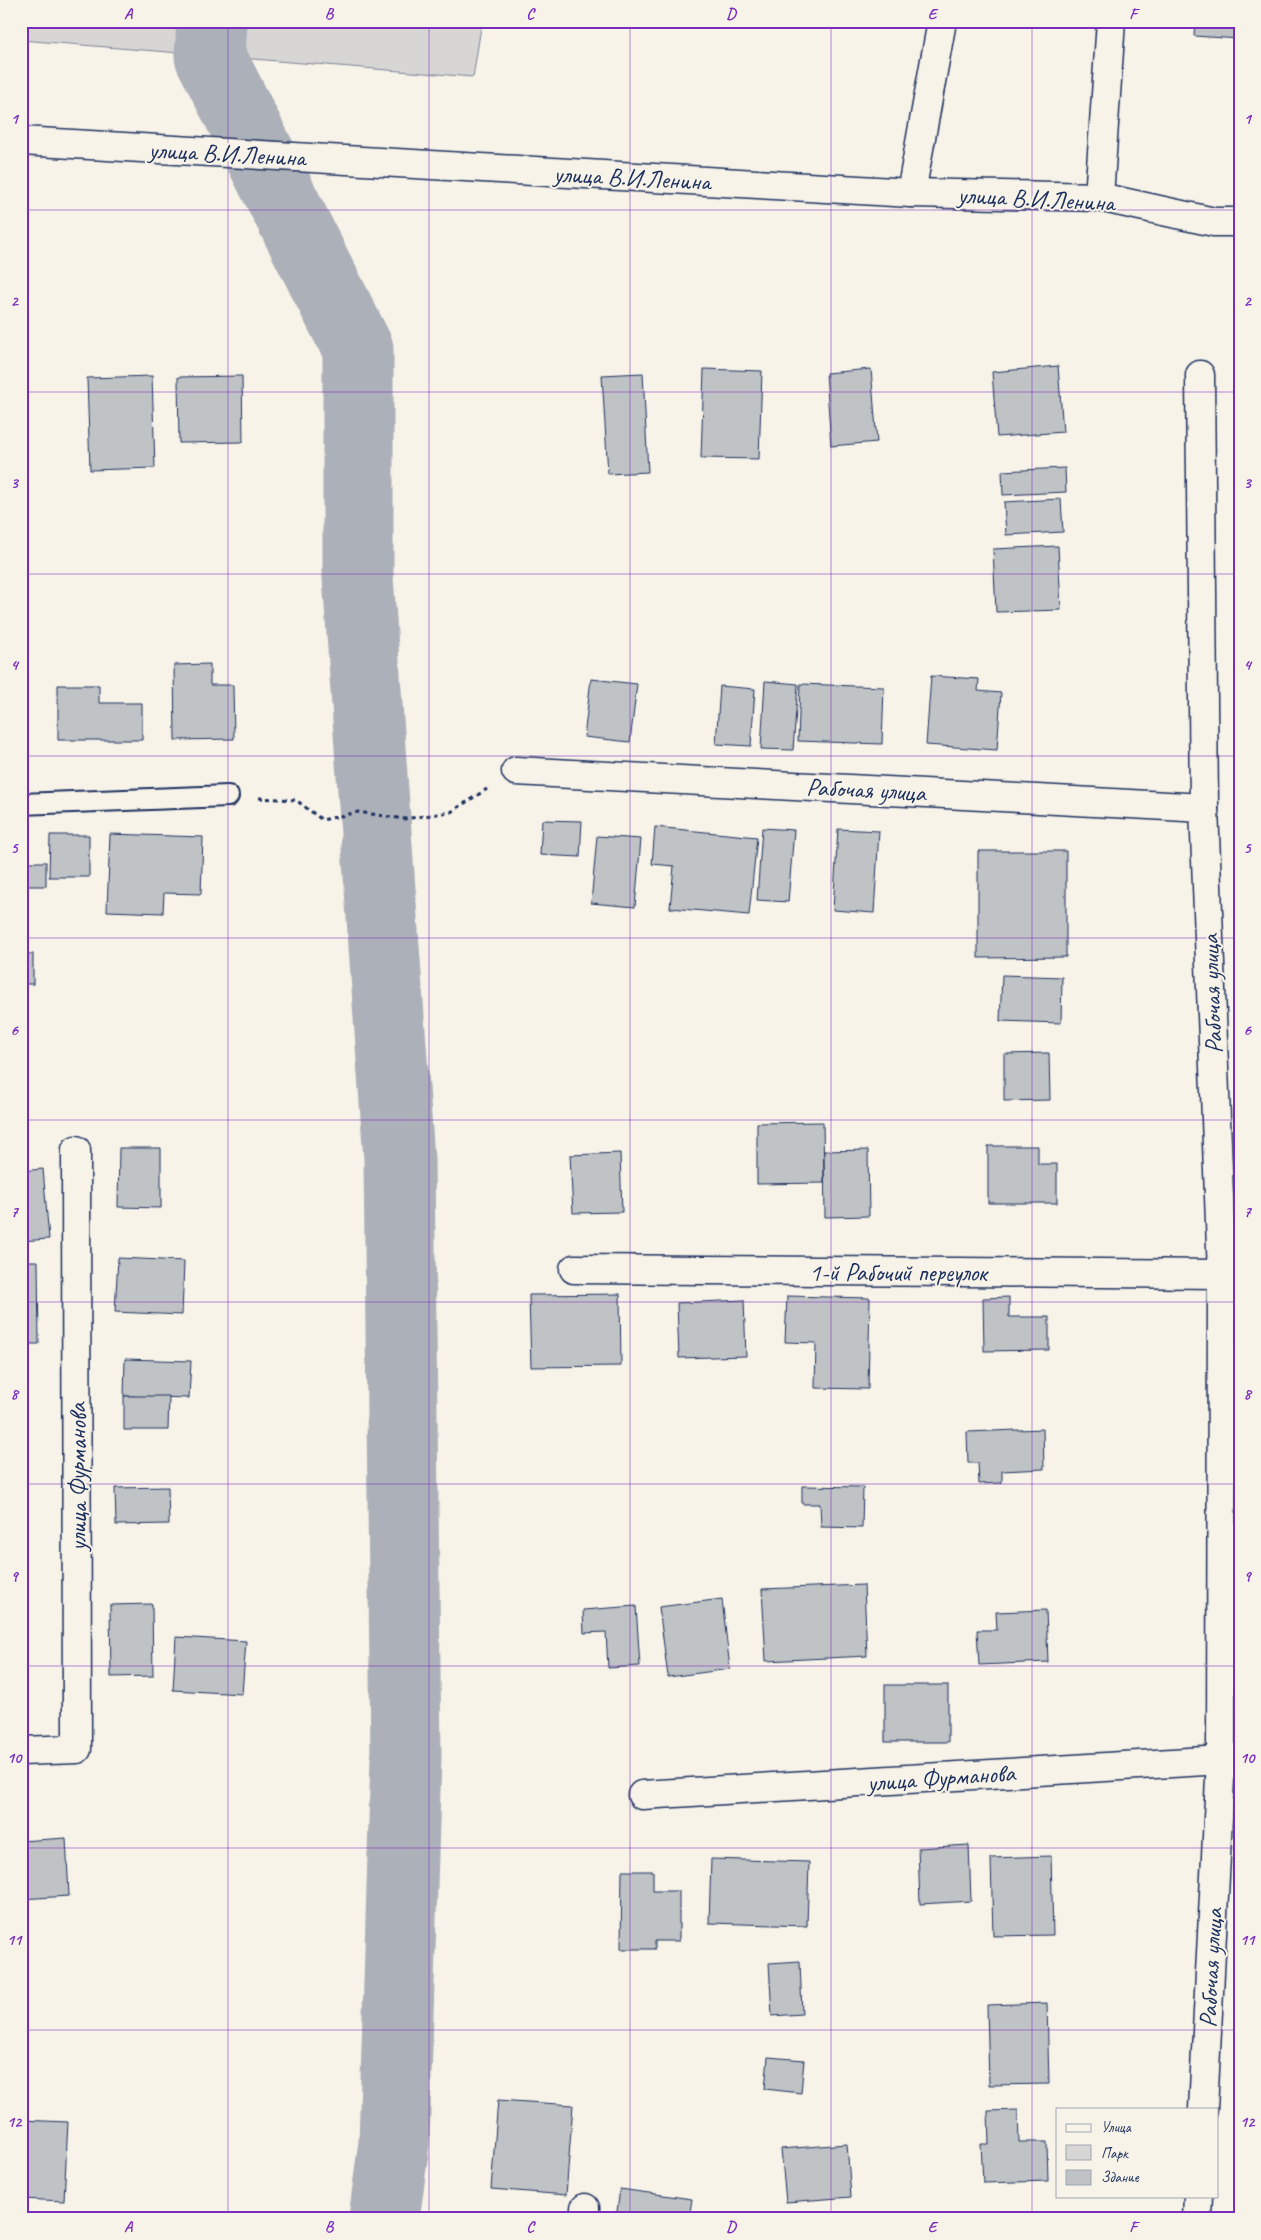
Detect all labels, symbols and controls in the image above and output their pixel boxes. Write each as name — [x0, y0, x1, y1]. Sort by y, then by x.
text: A — [124, 4, 134, 24]
text: B — [325, 4, 335, 24]
text: C — [526, 4, 536, 24]
text: D — [726, 4, 737, 24]
text: E — [928, 4, 939, 24]
text: F — [1129, 4, 1140, 24]
text: 1 — [10, 109, 19, 129]
text: 1 — [1243, 109, 1252, 129]
street label: улица В.И.Ленина — [146, 134, 309, 174]
street label: улица В.И.Ленина — [551, 158, 714, 198]
street label: улица В.И.Ленина — [955, 179, 1118, 219]
text: 2 — [10, 291, 19, 311]
text: 2 — [1243, 291, 1252, 311]
text: 3 — [10, 473, 19, 493]
text: 3 — [1243, 473, 1252, 493]
text: 4 — [10, 655, 19, 675]
text: 4 — [1243, 655, 1252, 675]
street label: Рабочая улица — [806, 771, 928, 809]
text: 5 — [11, 838, 20, 858]
text: 5 — [1244, 838, 1253, 858]
street label: Рабочая улица — [1194, 932, 1230, 1054]
text: 6 — [10, 1020, 19, 1040]
text: 6 — [1243, 1020, 1252, 1040]
text: 7 — [10, 1202, 19, 1222]
text: 7 — [1243, 1202, 1252, 1222]
street label: 1-й Рабочий переулок — [809, 1257, 990, 1289]
text: 8 — [10, 1384, 19, 1404]
text: 8 — [1243, 1384, 1252, 1404]
street label: улица Фурманова — [62, 1401, 94, 1553]
text: 9 — [10, 1566, 19, 1586]
text: 9 — [1243, 1566, 1252, 1586]
text: 10 — [7, 1748, 23, 1768]
text: 10 — [1240, 1748, 1256, 1768]
street label: улица Фурманова — [864, 1757, 1018, 1799]
street label: Рабочая улица — [1192, 1906, 1230, 2028]
text: 11 — [7, 1930, 23, 1950]
text: 11 — [1240, 1930, 1256, 1950]
legend — [1056, 2108, 1218, 2198]
text: 12 — [7, 2112, 23, 2132]
text: 12 — [1240, 2112, 1256, 2132]
text: Улица — [1101, 2118, 1132, 2137]
text: Парк — [1101, 2144, 1129, 2163]
text: Здание — [1101, 2168, 1140, 2187]
text: A — [124, 2217, 134, 2237]
text: B — [325, 2217, 335, 2237]
text: C — [526, 2217, 536, 2237]
text: D — [726, 2217, 737, 2237]
text: E — [928, 2217, 939, 2237]
text: F — [1129, 2217, 1140, 2237]

